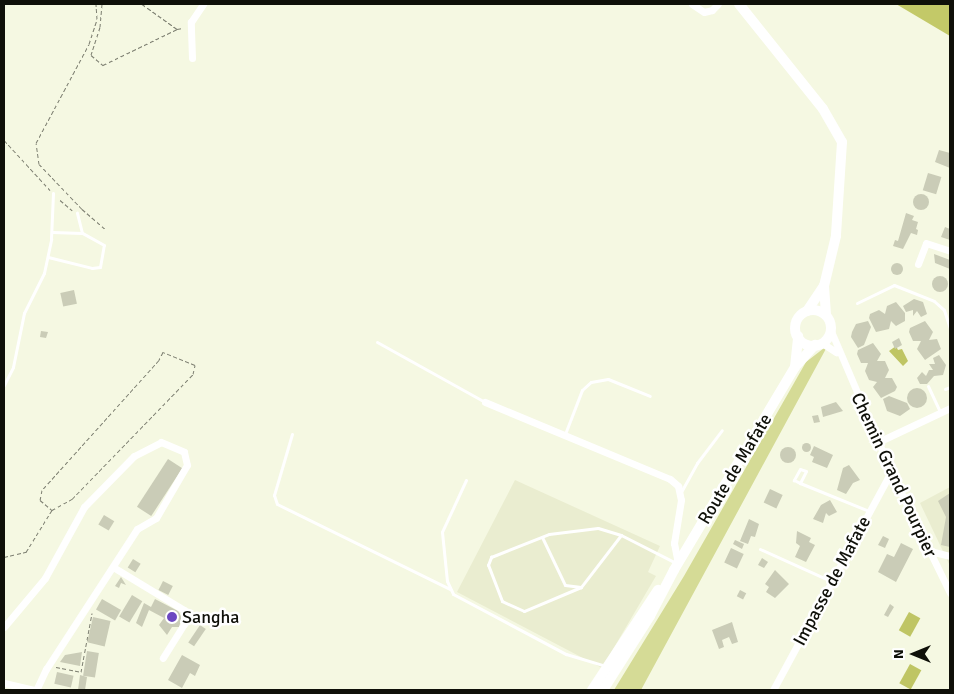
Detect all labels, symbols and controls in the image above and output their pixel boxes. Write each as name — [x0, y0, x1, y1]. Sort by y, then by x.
street label: Chemin Grand Pourpier — [846, 389, 942, 561]
street label: Route de Mafate — [694, 410, 776, 528]
street label: Impasse de Mafate — [789, 513, 875, 649]
place label: Sangha — [182, 606, 239, 628]
marker: Sangha — [166, 611, 178, 623]
north arrow — [889, 629, 939, 679]
text: N — [890, 649, 907, 659]

